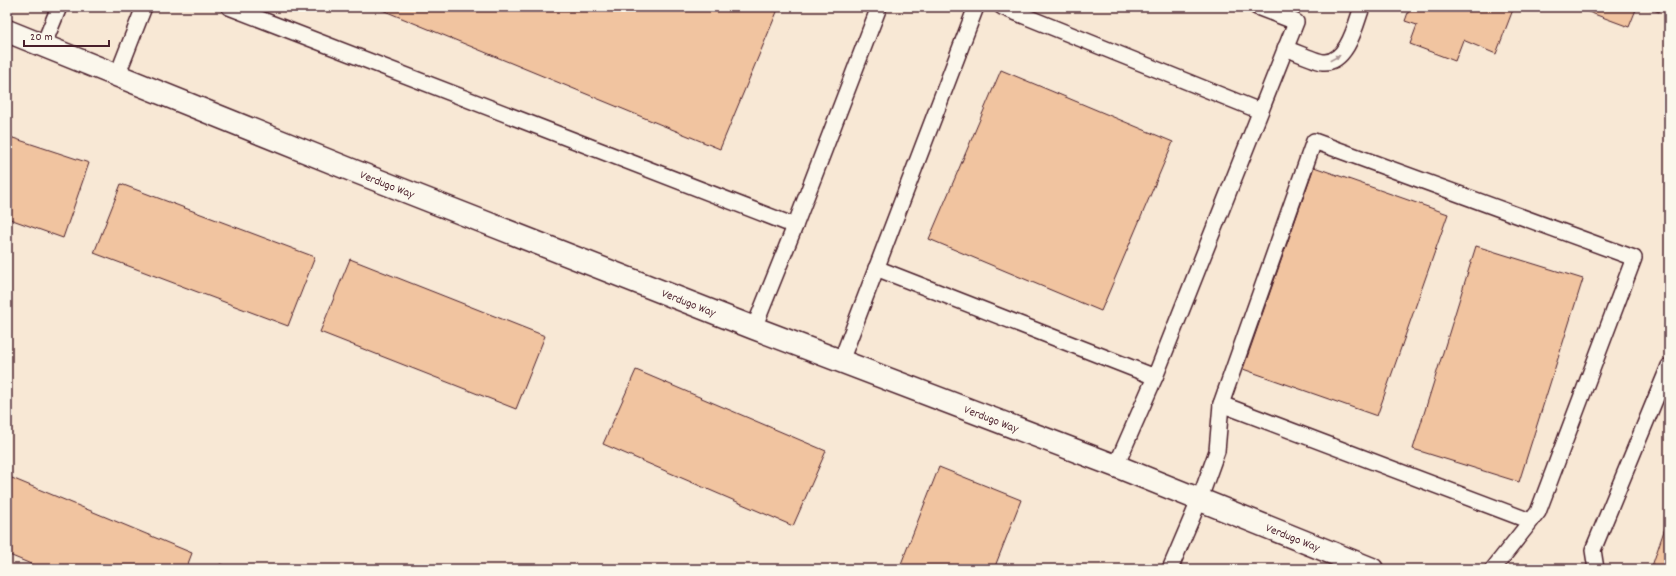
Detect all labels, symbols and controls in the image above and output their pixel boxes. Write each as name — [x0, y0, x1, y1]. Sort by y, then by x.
scale bar — [24, 22, 109, 48]
text: 20 m — [30, 29, 53, 46]
one-way arrow — [1329, 55, 1341, 61]
street label: Verdugo Way — [357, 167, 418, 204]
street label: Verdugo Way — [659, 286, 719, 323]
street label: Verdugo Way — [961, 402, 1022, 438]
street label: Verdugo Way — [1263, 520, 1323, 558]

